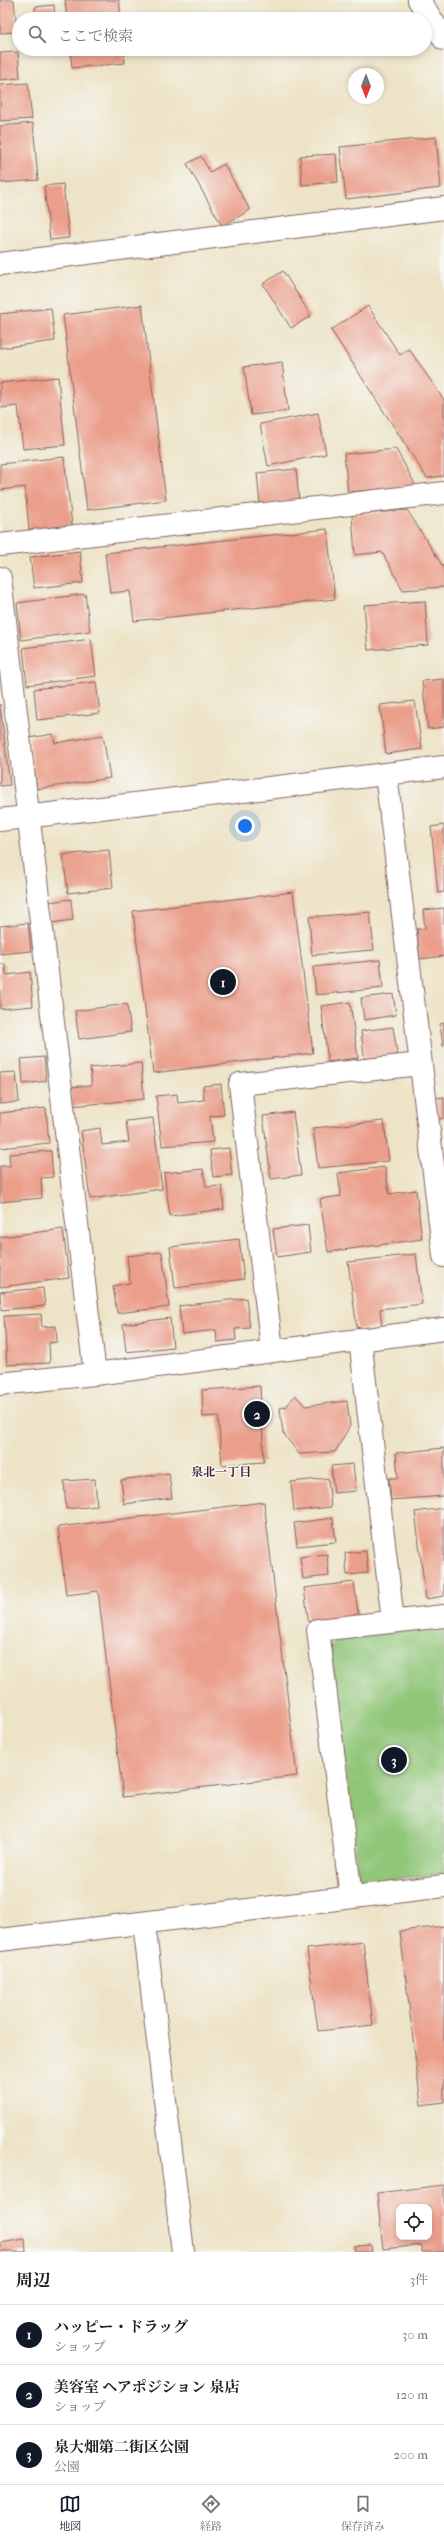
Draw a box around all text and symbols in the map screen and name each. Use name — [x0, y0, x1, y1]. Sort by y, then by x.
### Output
search box — [12, 12, 432, 56]
icon: search — [26, 23, 48, 45]
text: ここで検索 — [58, 27, 133, 45]
north arrow — [348, 68, 384, 104]
your location — [235, 816, 255, 836]
pin: 1 — [210, 967, 236, 997]
pin: 2 — [244, 1399, 270, 1429]
district label: 泉北一丁目 — [191, 1465, 251, 1479]
pin: 3 — [381, 1745, 407, 1775]
map controls — [396, 2204, 432, 2240]
button: locate — [396, 2204, 432, 2240]
text: 周辺 — [16, 2270, 50, 2290]
text: 3件 — [410, 2272, 428, 2287]
text: ハッピー・ドラッグ — [54, 2318, 188, 2336]
text: 1 — [27, 2327, 31, 2342]
text: 30 m — [402, 2327, 428, 2342]
text: ショップ — [54, 2339, 106, 2354]
text: 美容室 ヘアポジション 泉店 — [54, 2378, 239, 2396]
text: 2 — [26, 2387, 32, 2402]
text: 120 m — [396, 2387, 428, 2402]
text: ショップ — [54, 2399, 106, 2414]
text: 泉大畑第二街区公園 — [54, 2438, 189, 2456]
text: 3 — [26, 2447, 32, 2462]
text: 200 m — [393, 2447, 428, 2462]
text: 公園 — [54, 2459, 80, 2474]
tab: 地図 — [59, 2493, 81, 2533]
tab: 経路 — [200, 2493, 222, 2533]
tab: 保存済み — [341, 2493, 385, 2533]

